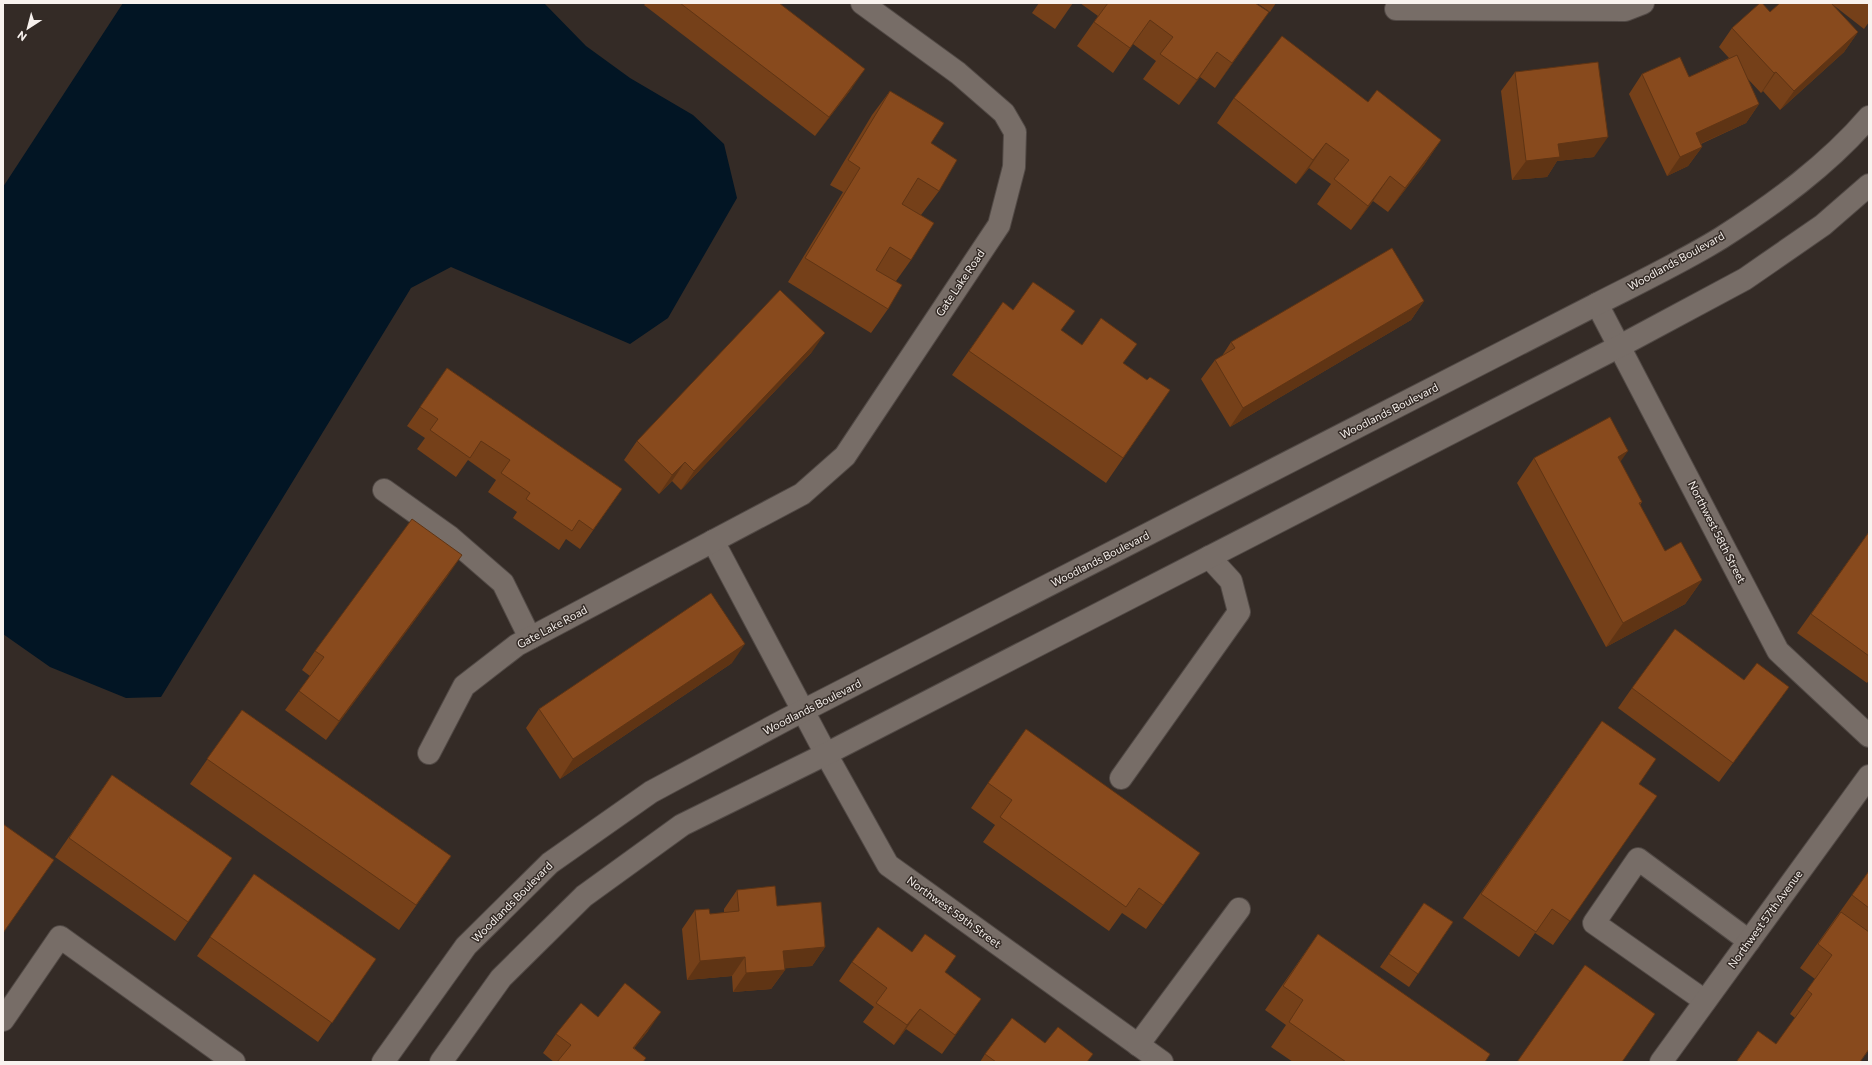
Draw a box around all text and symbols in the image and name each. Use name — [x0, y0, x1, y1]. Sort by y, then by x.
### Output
north arrow — [8, 8, 48, 48]
text: N — [15, 29, 29, 44]
street label: Woodlands Boulevard — [1625, 229, 1726, 293]
street label: Gate Lake Road — [933, 247, 987, 318]
street label: Woodlands Boulevard — [1338, 380, 1440, 441]
street label: Northwest 58th Street — [1686, 478, 1749, 585]
street label: Woodlands Boulevard — [1049, 528, 1151, 589]
street label: Gate Lake Road — [514, 603, 589, 650]
street label: Woodlands Boulevard — [761, 676, 863, 737]
street label: Woodlands Boulevard — [469, 859, 555, 945]
street label: Northwest 57th Avenue — [1725, 867, 1805, 970]
street label: Northwest 59th Street — [905, 873, 1004, 950]

